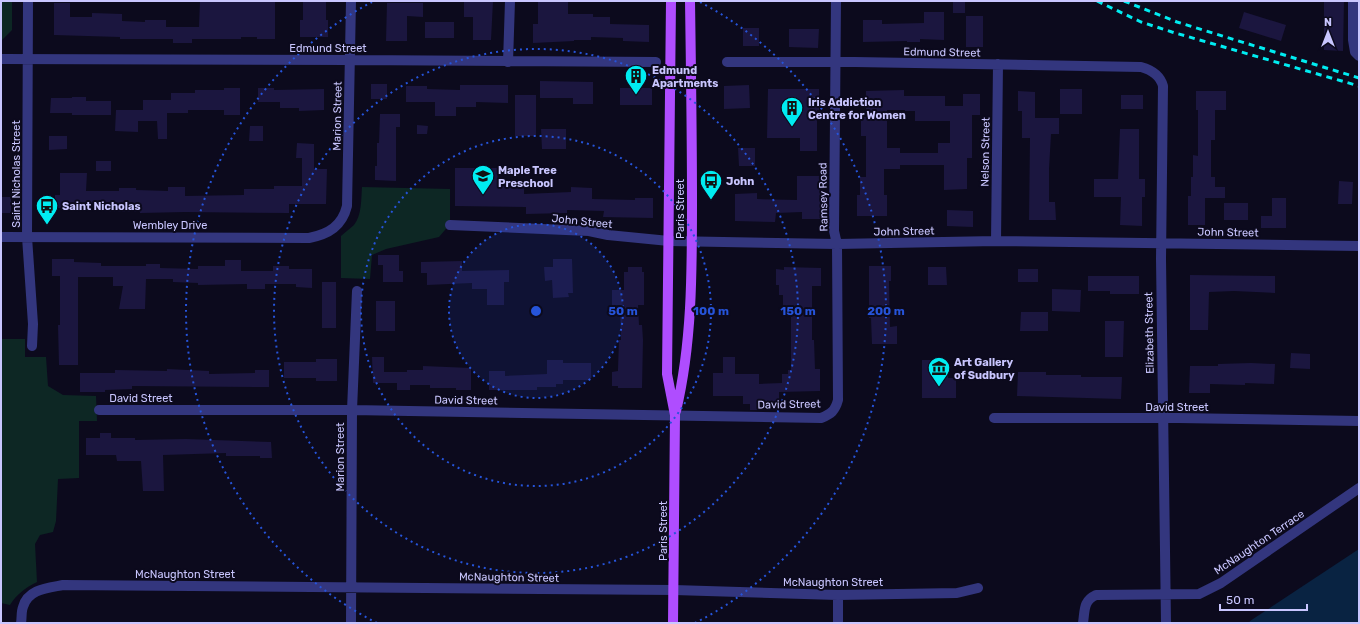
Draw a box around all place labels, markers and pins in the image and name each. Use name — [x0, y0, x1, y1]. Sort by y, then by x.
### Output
building icon: Edmund Apartments — [623, 63, 649, 96]
place label: Edmund Apartments — [652, 64, 718, 90]
building icon: Iris Addiction Centre for Women — [779, 95, 805, 128]
place label: Iris Addiction Centre for Women — [808, 96, 906, 122]
school or university icon: Maple Tree Preschool — [470, 163, 496, 196]
place label: Maple Tree Preschool — [498, 164, 557, 190]
bus stop icon: John — [698, 168, 724, 201]
place label: John — [726, 175, 754, 188]
bus stop icon: Saint Nicholas — [34, 193, 60, 226]
place label: Saint Nicholas — [62, 200, 141, 213]
centre of rings — [529, 304, 543, 318]
museum icon: Art Gallery of Sudbury — [926, 355, 952, 388]
place label: Art Gallery of Sudbury — [954, 356, 1015, 382]

